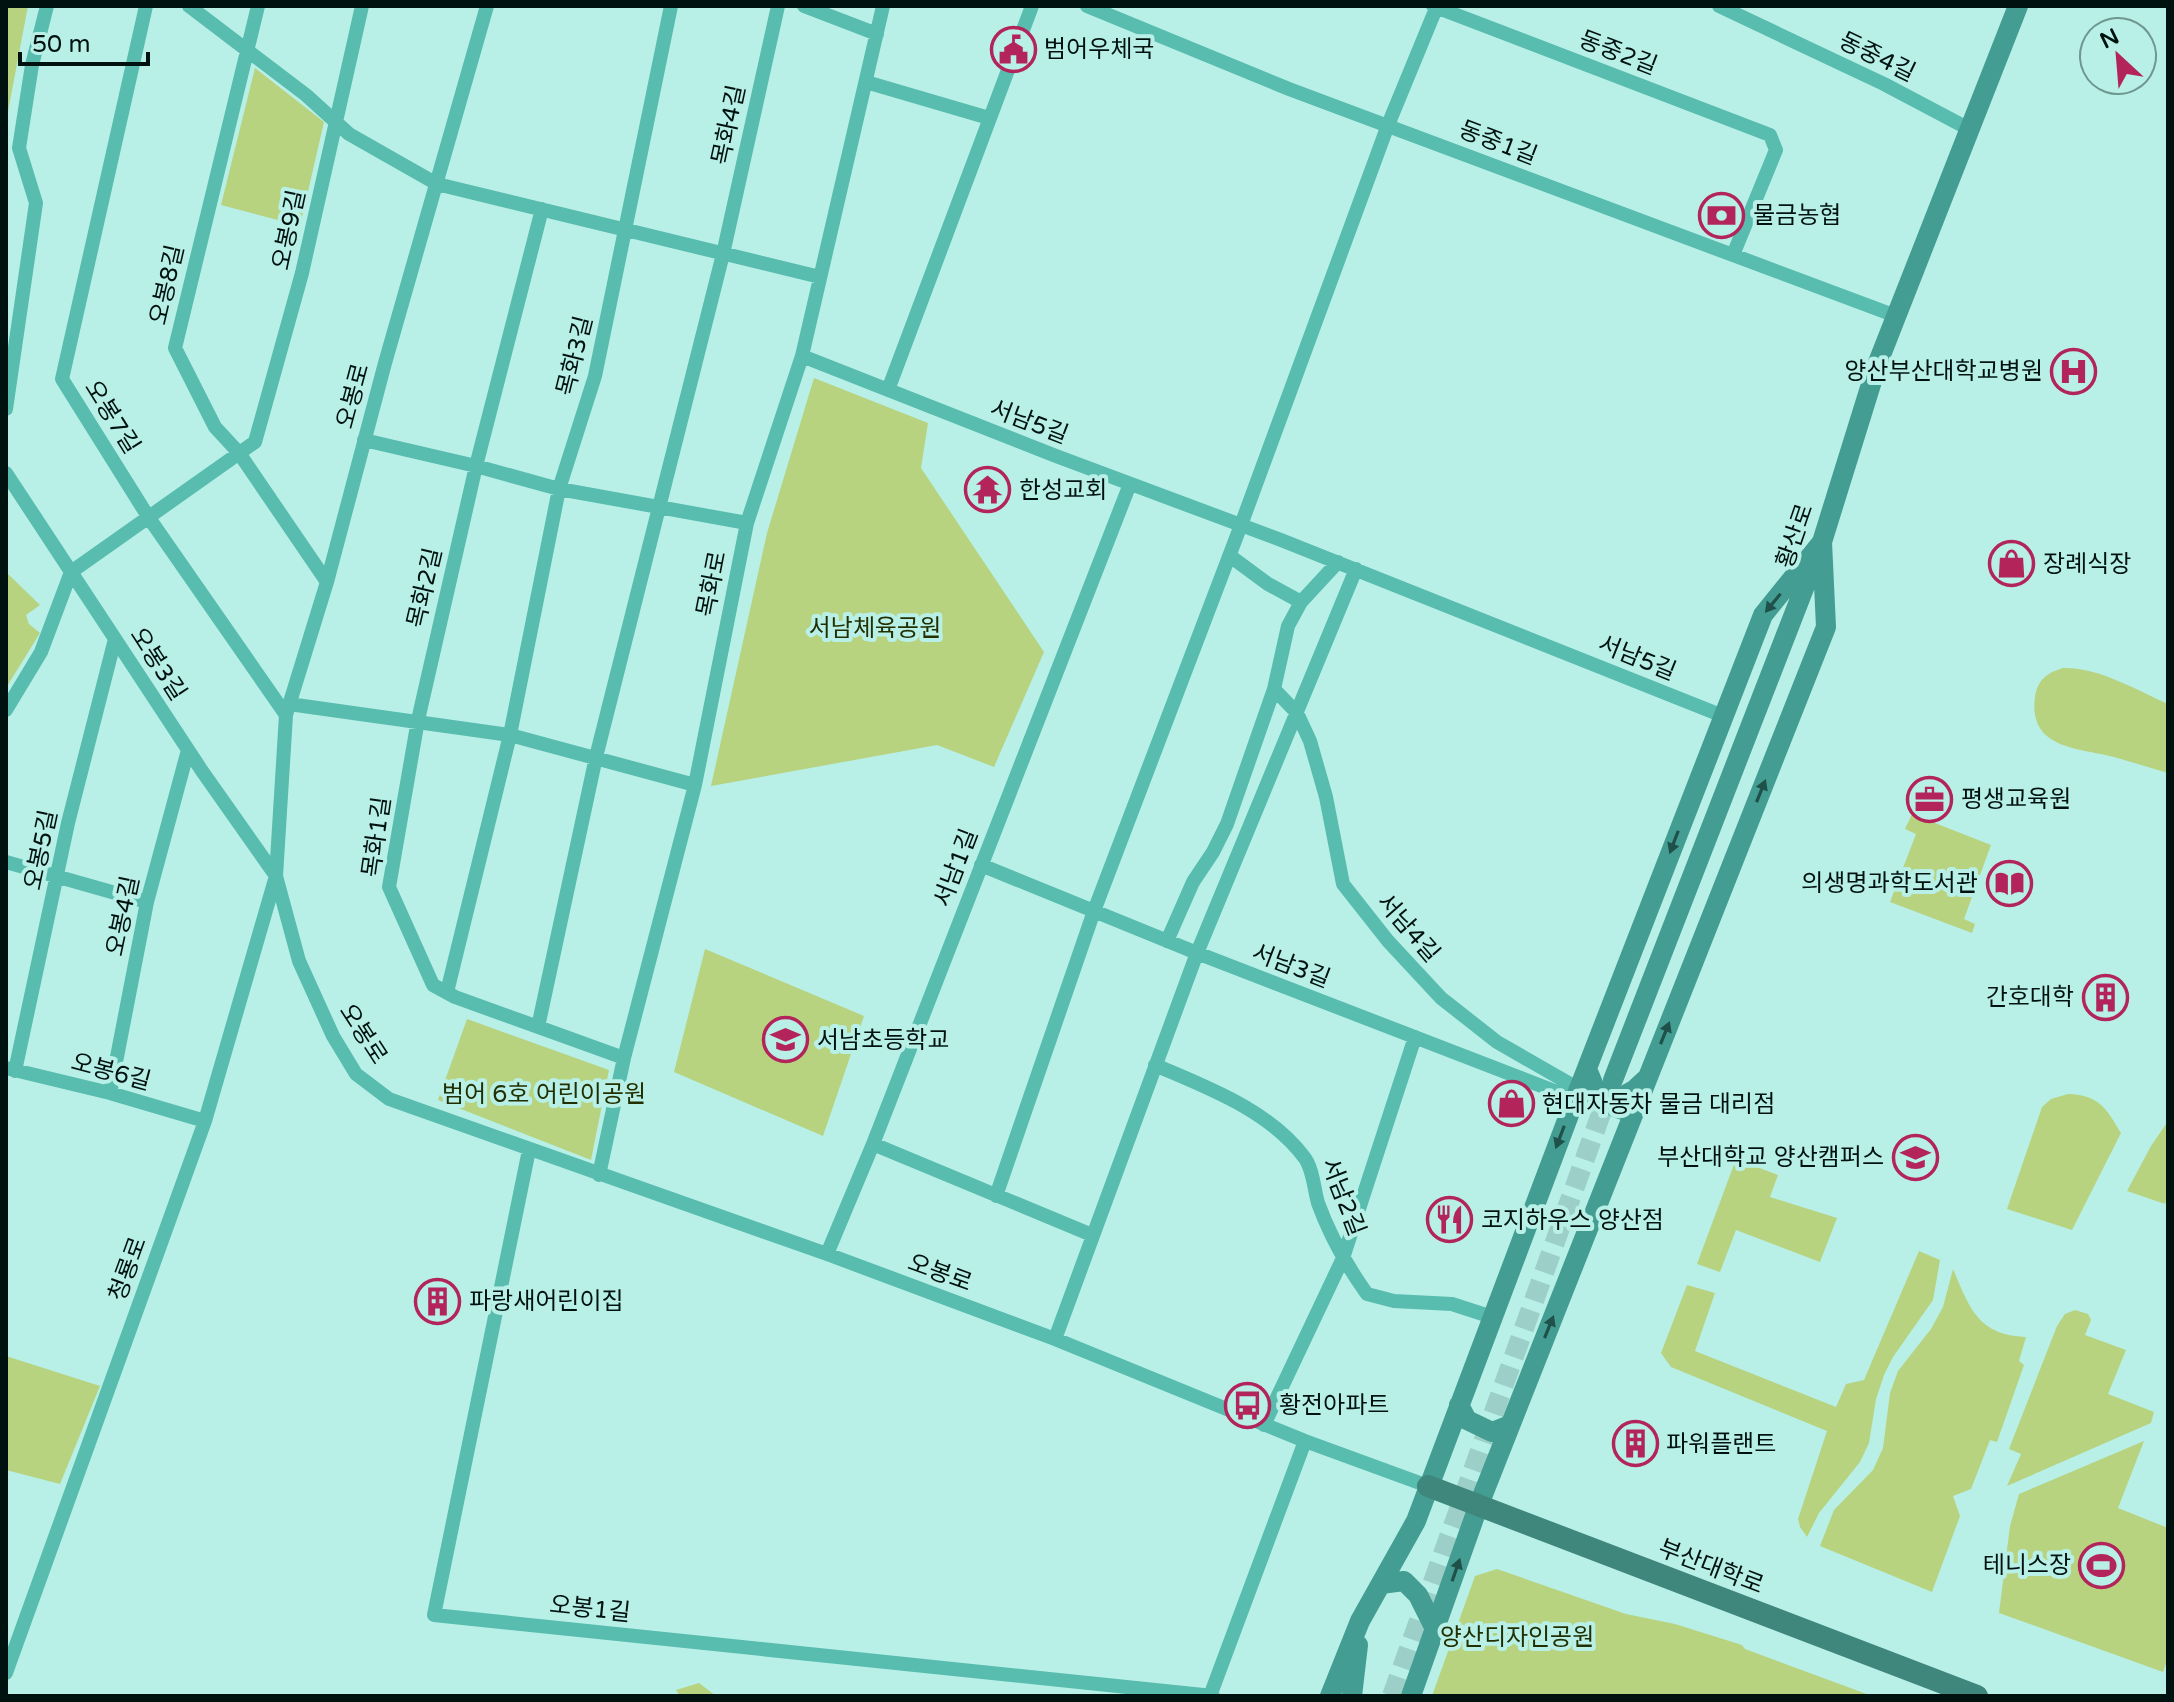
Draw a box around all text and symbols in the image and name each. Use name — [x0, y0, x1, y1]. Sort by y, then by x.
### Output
scale bar — [20, 16, 148, 66]
north arrow — [2078, 16, 2158, 96]
text: N — [2096, 23, 2123, 54]
public building icon: 범어우체국 — [989, 25, 1037, 73]
street label: 동중2길 — [1575, 25, 1661, 81]
street label: 동중4길 — [1834, 26, 1920, 88]
text: 50 m — [32, 30, 90, 59]
place label: 범어우체국 — [1044, 35, 1154, 64]
street label: 목화4길 — [706, 82, 752, 168]
street label: 동중1길 — [1455, 115, 1541, 171]
street label: 오봉9길 — [266, 187, 312, 273]
bank icon: 물금농협 — [1698, 191, 1746, 239]
place label: 물금농협 — [1753, 201, 1841, 230]
street label: 오봉8길 — [144, 242, 190, 328]
street label: 목화3길 — [551, 313, 599, 399]
hospital icon: 양산부산대학교병원 — [2050, 347, 2098, 395]
place label: 양산부산대학교병원 — [1844, 357, 2043, 386]
street label: 오봉로 — [330, 360, 376, 432]
street label: 오봉7길 — [78, 375, 146, 459]
street label: 서남5길 — [986, 394, 1072, 450]
temple icon: 한성교회 — [964, 466, 1012, 514]
place label: 한성교회 — [1019, 476, 1107, 505]
street label: 황산로 — [1771, 500, 1819, 572]
shop icon: 장례식장 — [1988, 540, 2036, 588]
street label: 목화2길 — [402, 545, 448, 631]
street label: 목화로 — [691, 549, 733, 619]
place label: 장례식장 — [2043, 550, 2131, 579]
one-way arrow — [1764, 592, 1781, 613]
park label: 서남체육공원 — [809, 614, 941, 643]
street label: 오봉3길 — [124, 622, 192, 706]
street label: 서남5길 — [1594, 629, 1680, 687]
office icon: 평생교육원 — [1906, 775, 1954, 823]
one-way arrow — [1754, 779, 1767, 803]
place label: 평생교육원 — [1961, 785, 2071, 814]
street label: 목화1길 — [357, 795, 397, 879]
street label: 오봉5길 — [18, 807, 64, 893]
street label: 서남1길 — [928, 825, 984, 911]
one-way arrow — [1668, 831, 1681, 855]
library icon: 의생명과학도서관 — [1985, 859, 2033, 907]
place label: 의생명과학도서관 — [1801, 869, 1978, 898]
street label: 오봉4길 — [100, 873, 146, 959]
street label: 서남4길 — [1370, 888, 1446, 968]
street label: 서남3길 — [1248, 938, 1334, 994]
building icon: 간호대학 — [2081, 973, 2129, 1021]
place label: 간호대학 — [1986, 983, 2074, 1012]
street label: 오봉로 — [333, 998, 393, 1070]
school or university icon: 서남초등학교 — [762, 1016, 810, 1064]
one-way arrow — [1659, 1021, 1672, 1045]
place label: 서남초등학교 — [817, 1026, 949, 1055]
street label: 오봉6길 — [68, 1047, 154, 1097]
park label: 범어 6호 어린이공원 — [442, 1080, 646, 1109]
shop icon: 현대자동차 물금 대리점 — [1487, 1080, 1535, 1128]
place label: 현대자동차 물금 대리점 — [1542, 1090, 1775, 1119]
one-way arrow — [1553, 1125, 1566, 1149]
school or university icon: 부산대학교 양산캠퍼스 — [1891, 1133, 1939, 1181]
place label: 부산대학교 양산캠퍼스 — [1657, 1143, 1884, 1172]
street label: 서남2길 — [1315, 1154, 1371, 1240]
restaurant icon: 코지하우스 양산점 — [1426, 1196, 1474, 1244]
place label: 코지하우스 양산점 — [1481, 1206, 1664, 1235]
street label: 청룡로 — [103, 1233, 153, 1305]
street label: 오봉로 — [904, 1248, 976, 1298]
building icon: 파랑새어린이집 — [414, 1277, 462, 1325]
place label: 파랑새어린이집 — [469, 1287, 624, 1316]
one-way arrow — [1543, 1315, 1556, 1339]
bus stop icon: 황전아파트 — [1224, 1381, 1272, 1429]
place label: 황전아파트 — [1279, 1391, 1389, 1420]
building icon: 파워플랜트 — [1611, 1420, 1659, 1468]
place label: 파워플랜트 — [1666, 1430, 1776, 1459]
street label: 부산대학로 — [1654, 1534, 1768, 1600]
sports icon: 테니스장 — [2078, 1541, 2126, 1589]
place label: 테니스장 — [1983, 1551, 2071, 1580]
one-way arrow — [1450, 1557, 1462, 1581]
street label: 오봉1길 — [548, 1590, 632, 1628]
park label: 양산디자인공원 — [1440, 1623, 1594, 1652]

